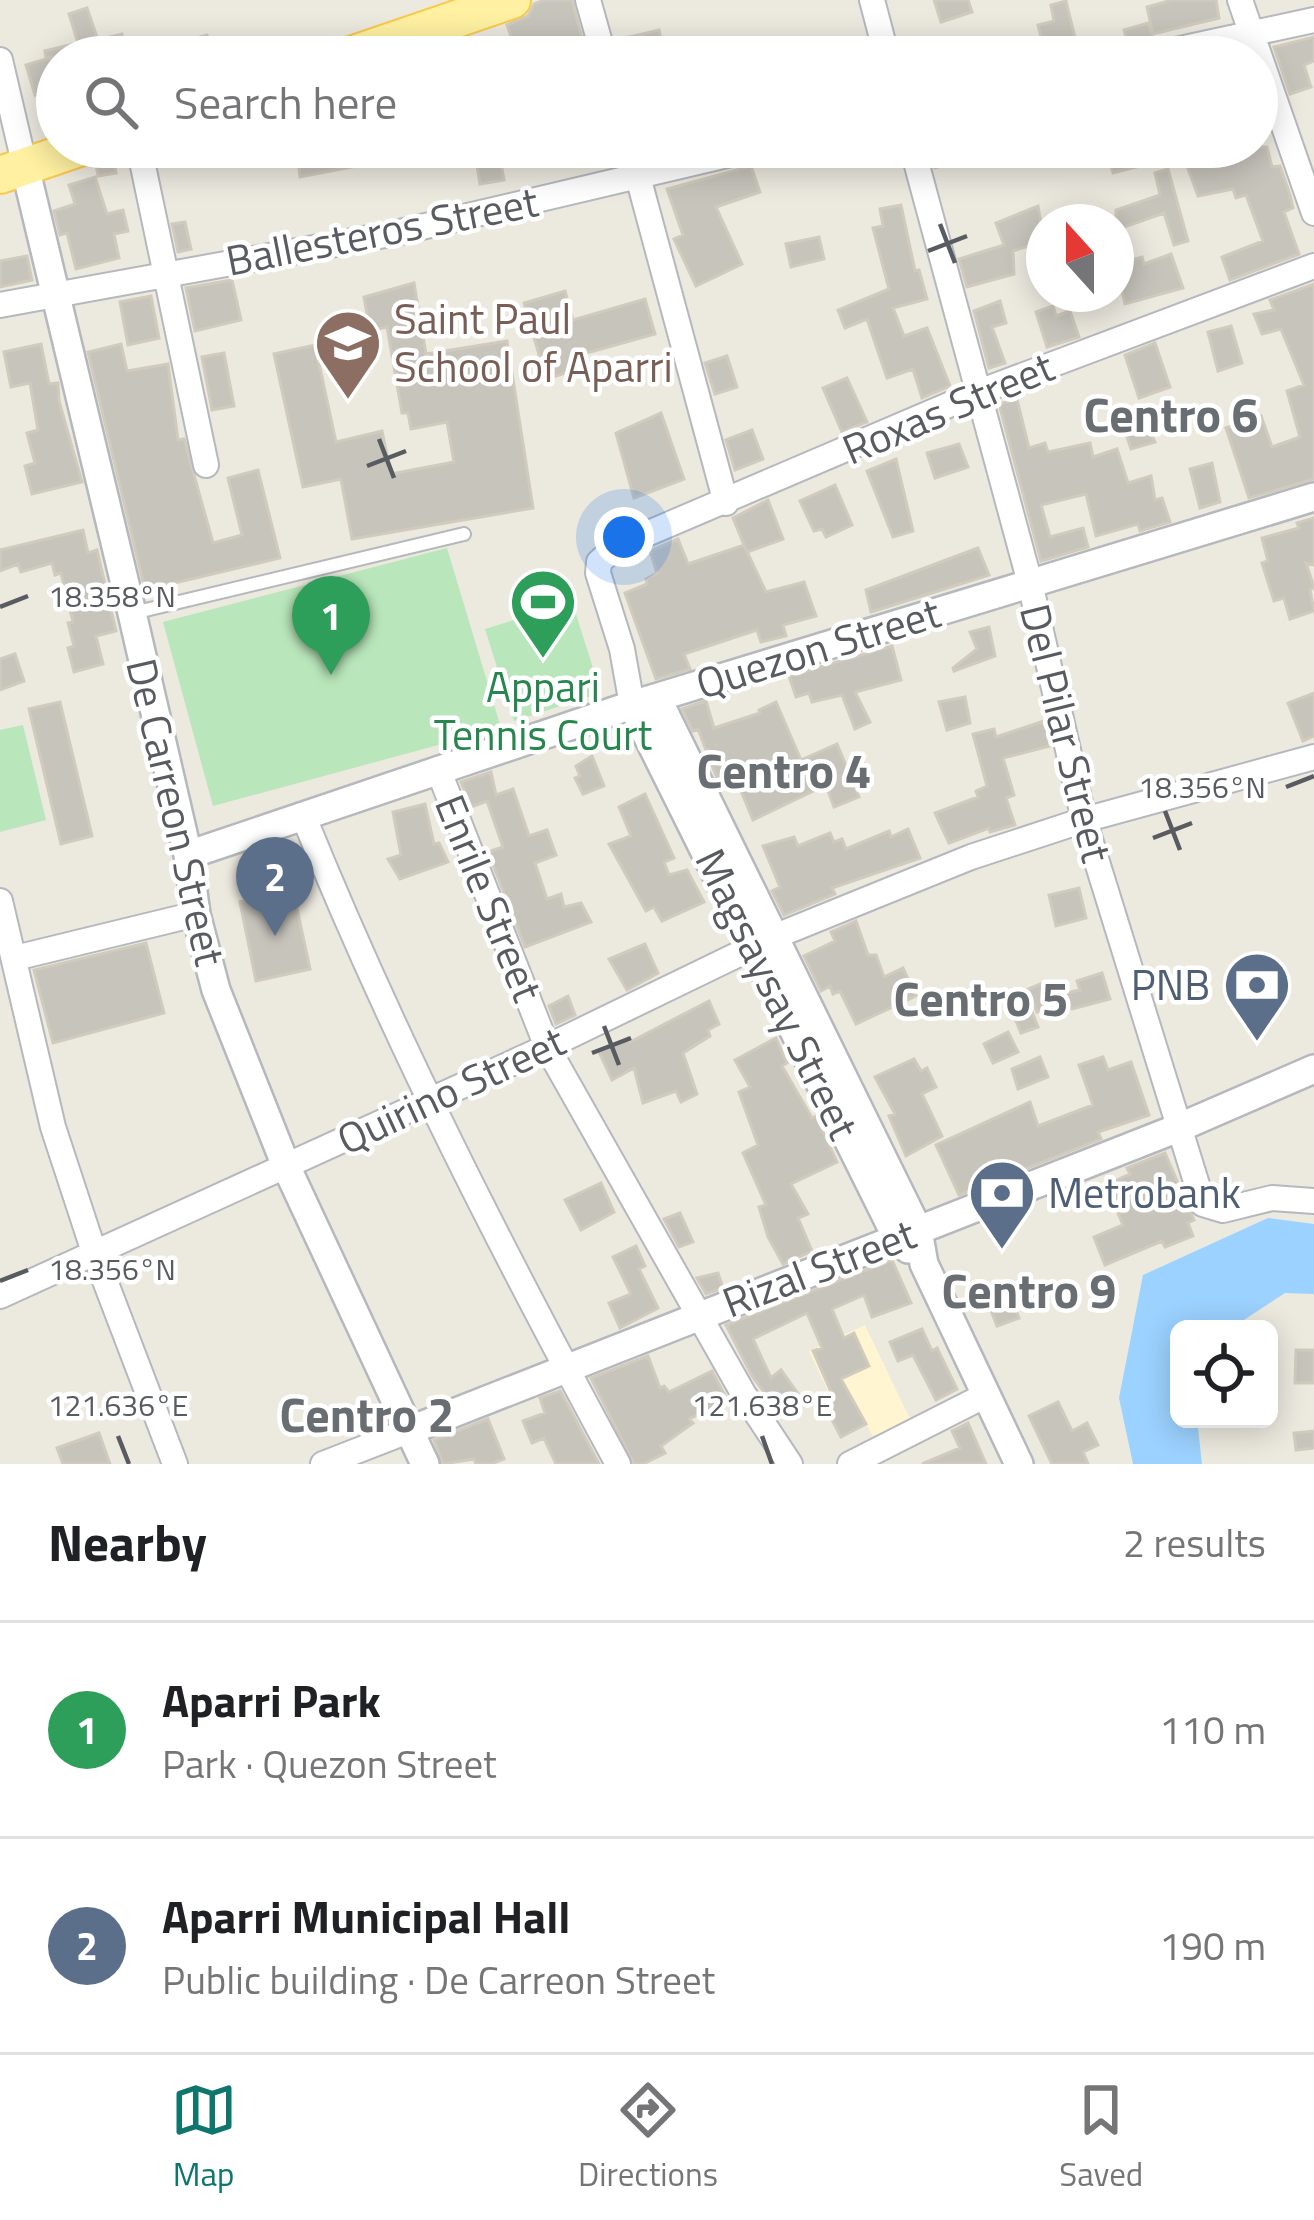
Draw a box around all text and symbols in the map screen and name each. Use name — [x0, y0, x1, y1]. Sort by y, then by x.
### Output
search box — [36, 36, 1278, 168]
text: Search here — [174, 68, 397, 136]
icon: search — [78, 69, 144, 135]
street label: Ballesteros Street — [220, 168, 543, 292]
north arrow — [1026, 204, 1134, 312]
place label: Saint Paul School of Aparri — [394, 286, 673, 398]
school or university icon: Saint Paul School of Aparri — [313, 308, 383, 402]
street label: Roxas Street — [832, 334, 1063, 480]
district label: Centro 6 — [1083, 378, 1259, 451]
your location — [594, 507, 654, 567]
sports icon: Appari Tennis Court — [508, 567, 578, 661]
text: 18.358°N — [48, 573, 176, 619]
pin: 1 — [292, 576, 370, 675]
street label: Quezon Street — [688, 579, 948, 715]
street label: Del Pilar Street — [1004, 597, 1130, 869]
street label: De Carreon Street — [111, 652, 243, 972]
place label: Appari Tennis Court — [434, 654, 653, 766]
district label: Centro 4 — [696, 734, 872, 807]
text: 18.356°N — [1138, 764, 1266, 810]
street label: Enrile Street — [419, 785, 561, 1011]
pin: 2 — [236, 837, 314, 936]
street label: Magsaysay Street — [680, 837, 876, 1150]
bank icon: PNB — [1222, 950, 1292, 1044]
place label: PNB — [1131, 952, 1210, 1016]
district label: Centro 5 — [893, 962, 1069, 1035]
street label: Quirino Street — [326, 1008, 575, 1170]
bank icon: Metrobank — [967, 1158, 1037, 1252]
place label: Metrobank — [1048, 1160, 1241, 1224]
street label: Rizal Street — [713, 1201, 925, 1333]
text: 18.356°N — [48, 1246, 176, 1292]
district label: Centro 9 — [941, 1254, 1117, 1327]
map controls — [1170, 1320, 1278, 1428]
button: locate — [1170, 1320, 1278, 1428]
district label: Centro 2 — [279, 1378, 455, 1451]
text: 121.636°E — [48, 1382, 188, 1428]
text: 121.638°E — [692, 1382, 832, 1428]
text: Nearby — [48, 1503, 207, 1581]
text: 2 results — [1123, 1513, 1266, 1572]
text: Aparri Park — [162, 1666, 381, 1734]
text: 1 — [76, 1700, 98, 1759]
text: 110 m — [1159, 1700, 1266, 1759]
text: Park · Quezon Street — [162, 1734, 497, 1793]
text: Aparri Municipal Hall — [162, 1882, 571, 1950]
text: 2 — [76, 1916, 98, 1975]
text: 190 m — [1159, 1916, 1266, 1975]
text: Public building · De Carreon Street — [162, 1950, 715, 2009]
tab: Map — [171, 2077, 237, 2199]
tab: Directions — [578, 2077, 718, 2199]
tab: Saved — [1059, 2077, 1143, 2199]

